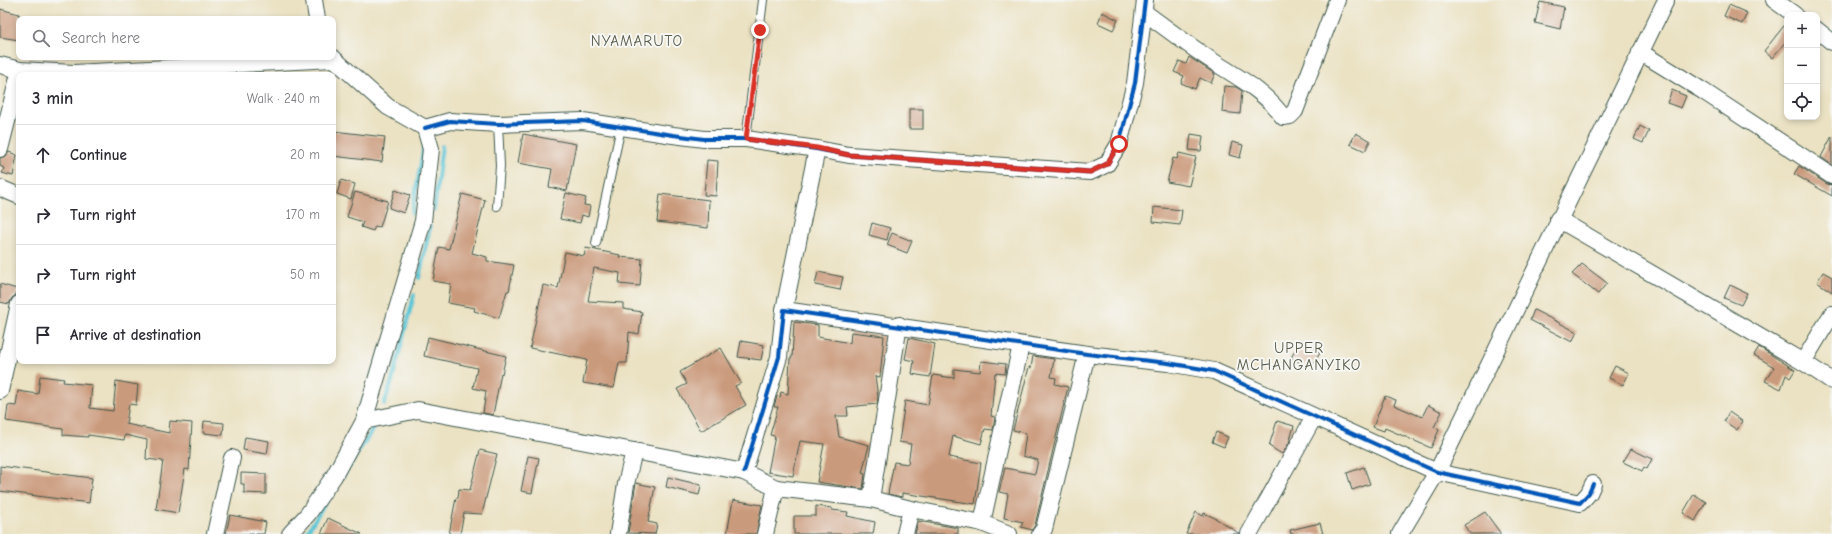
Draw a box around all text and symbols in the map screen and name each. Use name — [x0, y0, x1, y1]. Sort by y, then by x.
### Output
map controls — [1784, 12, 1820, 120]
button: + — [1784, 12, 1820, 48]
search box — [16, 16, 336, 60]
route end — [751, 21, 769, 39]
icon: search — [30, 27, 52, 49]
text: Search here — [62, 29, 140, 47]
district label: NYAMARUTO — [591, 32, 683, 50]
button: − — [1784, 48, 1820, 84]
button: locate — [1784, 84, 1820, 120]
text: 3 min — [32, 89, 73, 108]
text: Walk · 240 m — [247, 91, 320, 106]
route start — [1110, 135, 1128, 153]
icon: ahead — [32, 144, 54, 166]
text: Continue — [70, 146, 127, 164]
text: 20 m — [290, 147, 320, 162]
icon: right — [32, 204, 54, 226]
text: Turn right — [70, 206, 136, 224]
text: 170 m — [286, 207, 320, 222]
icon: right — [32, 264, 54, 286]
text: Turn right — [70, 266, 136, 284]
text: 50 m — [290, 267, 320, 282]
icon: arrive — [32, 324, 54, 346]
text: Arrive at destination — [70, 326, 201, 344]
district label: UPPER MCHANGANYIKO — [1237, 339, 1361, 374]

